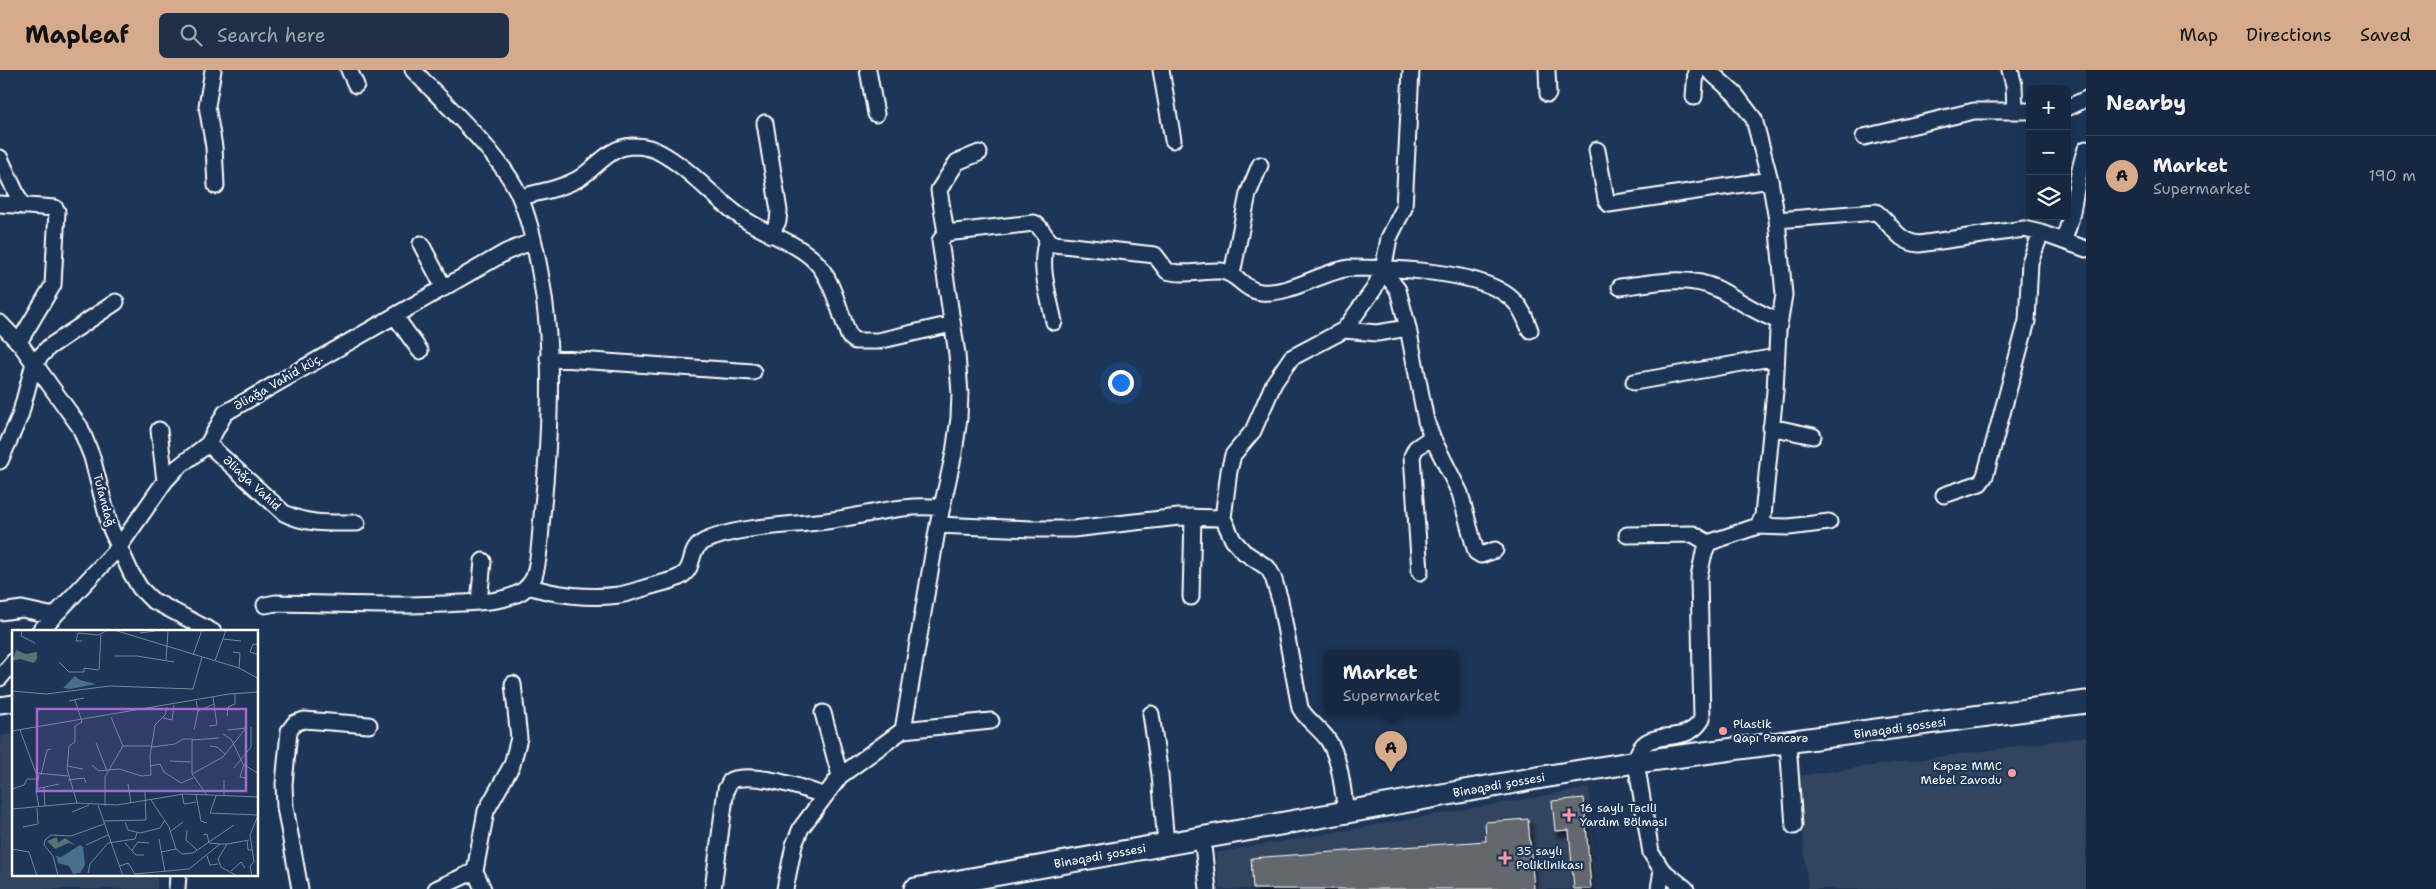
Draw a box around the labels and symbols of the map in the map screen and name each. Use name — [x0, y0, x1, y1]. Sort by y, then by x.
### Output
street label: Əliağa Vahid küç. — [231, 350, 325, 414]
your location — [1108, 370, 1134, 396]
street label: Əliağa Vahid — [219, 452, 285, 514]
street label: Tufandağ — [89, 472, 119, 528]
inset map — [12, 630, 259, 876]
street label: Binəqədi şossesi — [1853, 714, 1947, 742]
place label: Plastik Qapı Pəncərə — [1733, 716, 1809, 746]
marker: Plastik Qapı Pəncərə — [1717, 725, 1729, 737]
pin: A — [1375, 731, 1407, 772]
place label: Kəpəz MMC Mebel Zavodu — [1920, 758, 2002, 788]
marker: Kəpəz MMC Mebel Zavodu — [2006, 767, 2018, 779]
street label: Binəqədi şossesi — [1452, 769, 1546, 801]
place label: 16 saylı Təcili Yardım Bölməsi — [1580, 800, 1667, 830]
marker: 16 saylı Təcili Yardım Bölməsi — [1562, 808, 1576, 822]
street label: Binəqədi şossesi — [1053, 840, 1147, 872]
place label: 35 saylı Poliklinikası — [1516, 843, 1584, 873]
marker: 35 saylı Poliklinikası — [1498, 851, 1512, 865]

